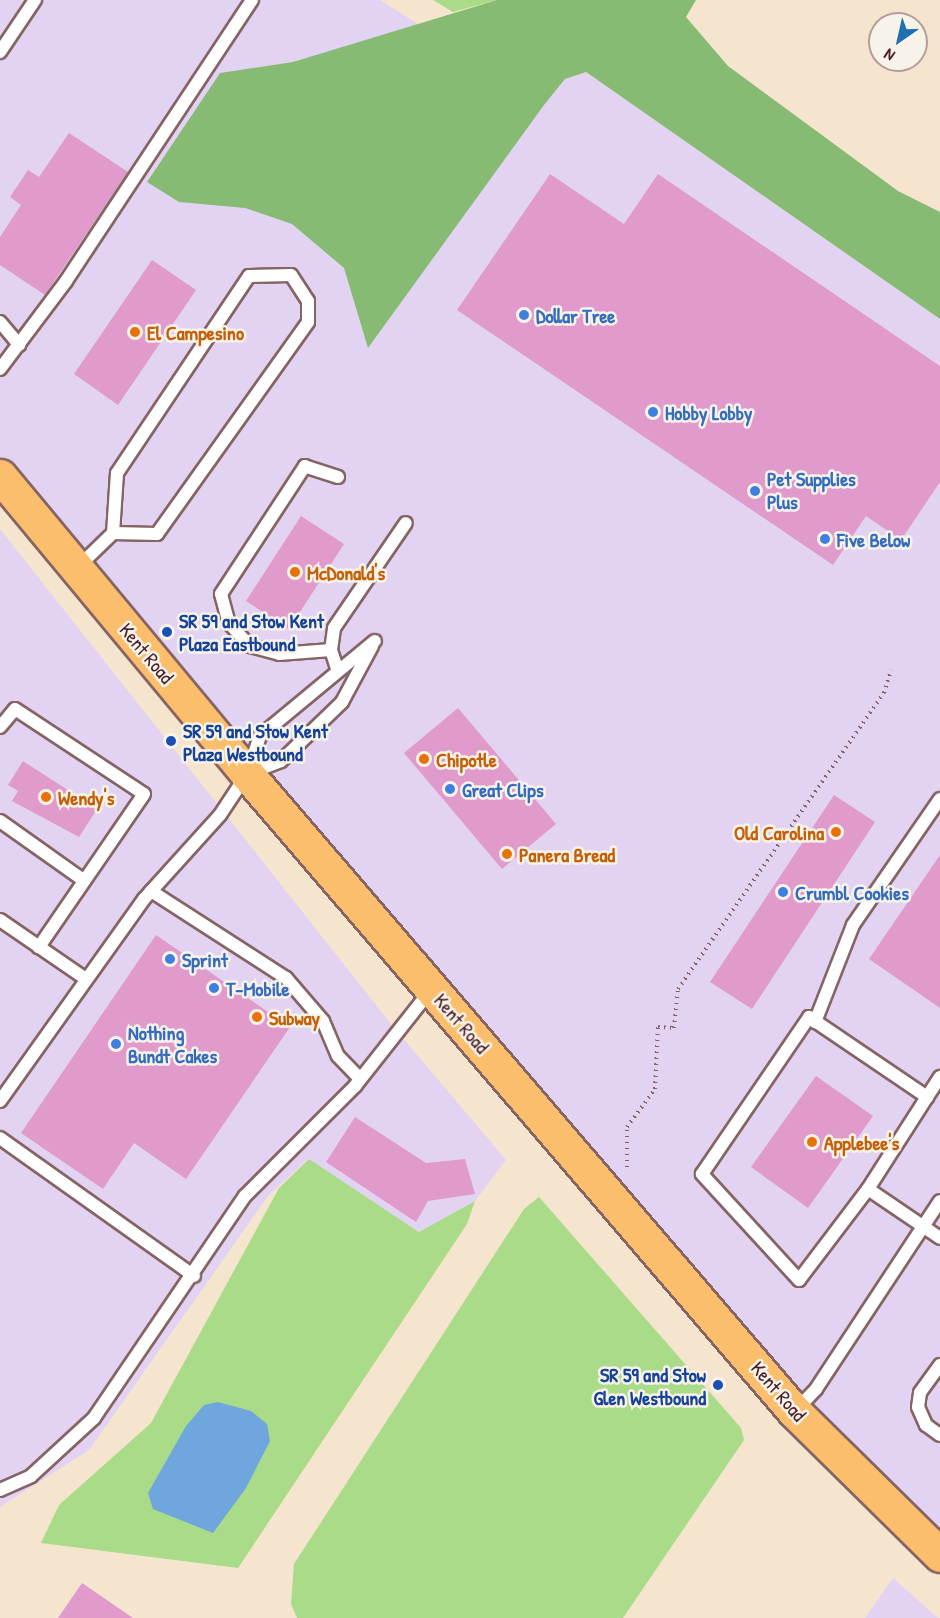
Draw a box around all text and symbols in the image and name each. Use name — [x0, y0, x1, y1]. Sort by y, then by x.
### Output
north arrow — [868, 12, 928, 72]
text: N — [879, 44, 899, 67]
place label: Dollar Tree — [536, 303, 615, 327]
marker: Dollar Tree — [517, 308, 531, 322]
place label: El Campesino — [147, 320, 244, 344]
marker: El Campesino — [128, 325, 142, 339]
place label: Hobby Lobby — [665, 400, 752, 424]
marker: Hobby Lobby — [646, 405, 660, 419]
place label: Pet Supplies Plus — [767, 467, 856, 514]
marker: Pet Supplies Plus — [748, 484, 762, 498]
place label: Five Below — [837, 527, 910, 551]
marker: Five Below — [818, 532, 832, 546]
place label: McDonald's — [307, 560, 385, 584]
marker: McDonald's — [288, 565, 302, 579]
place label: SR 59 and Stow Kent Plaza Eastbound — [179, 608, 324, 655]
street label: Kent Road — [115, 618, 179, 688]
marker: SR 59 and Stow Kent Plaza Eastbound — [160, 625, 174, 639]
place label: SR 59 and Stow Kent Plaza Westbound — [183, 718, 328, 765]
marker: SR 59 and Stow Kent Plaza Westbound — [164, 734, 178, 748]
place label: Chipotle — [436, 747, 497, 771]
marker: Chipotle — [417, 752, 431, 766]
place label: Great Clips — [462, 777, 544, 801]
marker: Great Clips — [443, 782, 457, 796]
place label: Wendy's — [58, 785, 115, 809]
marker: Wendy's — [39, 790, 53, 804]
place label: Old Carolina — [734, 820, 824, 844]
marker: Old Carolina — [829, 825, 843, 839]
place label: Panera Bread — [519, 842, 615, 866]
marker: Panera Bread — [500, 847, 514, 861]
place label: Crumbl Cookies — [795, 880, 909, 904]
marker: Crumbl Cookies — [776, 885, 790, 899]
place label: Sprint — [182, 947, 228, 971]
marker: Sprint — [163, 952, 177, 966]
place label: T-Mobile — [226, 976, 289, 1000]
marker: T-Mobile — [207, 981, 221, 995]
street label: Kent Road — [429, 988, 495, 1058]
place label: Subway — [269, 1005, 320, 1029]
marker: Subway — [250, 1010, 264, 1024]
place label: Nothing Bundt Cakes — [128, 1020, 217, 1067]
marker: Nothing Bundt Cakes — [109, 1037, 123, 1051]
place label: Applebee's — [824, 1130, 899, 1154]
marker: Applebee's — [805, 1135, 819, 1149]
street label: Kent Road — [746, 1356, 812, 1426]
place label: SR 59 and Stow Glen Westbound — [593, 1362, 706, 1409]
marker: SR 59 and Stow Glen Westbound — [711, 1378, 725, 1392]

